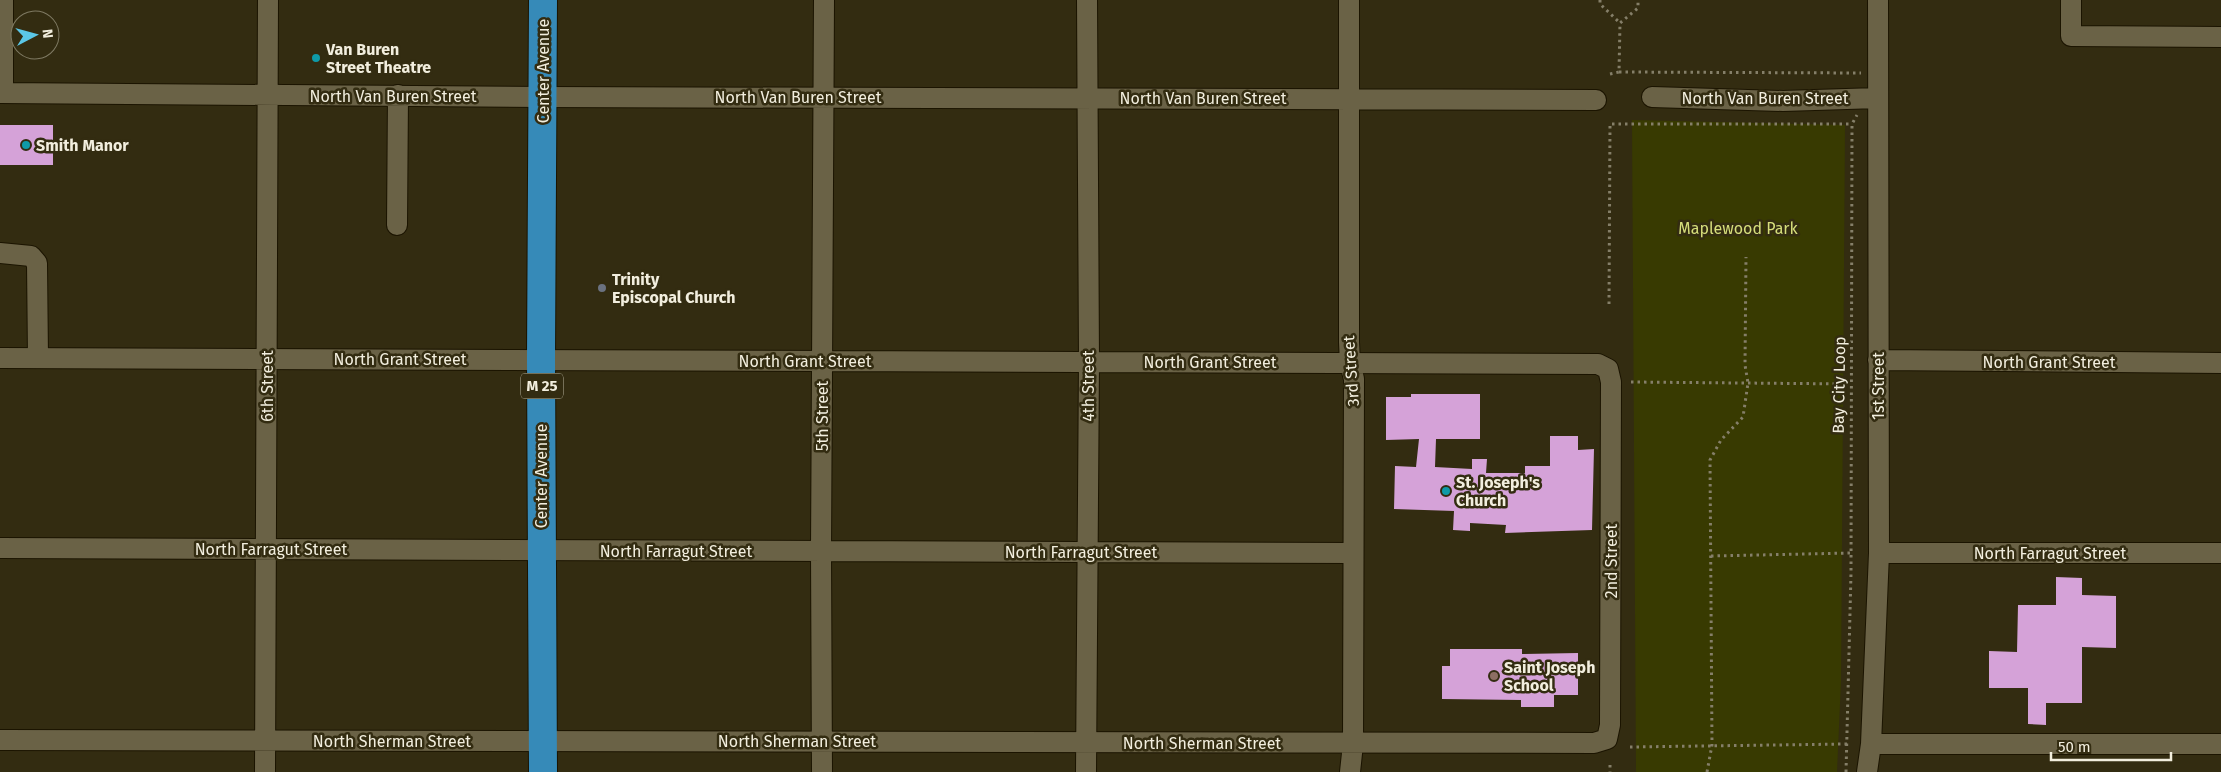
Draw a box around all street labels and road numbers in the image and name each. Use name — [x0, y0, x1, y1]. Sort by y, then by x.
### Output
street label: Center Avenue — [534, 19, 553, 123]
street label: North Van Buren Street — [310, 87, 477, 106]
street label: North Van Buren Street — [715, 88, 882, 107]
street label: North Van Buren Street — [1120, 89, 1287, 108]
street label: North Van Buren Street — [1682, 89, 1849, 108]
street label: 3rd Street — [1339, 335, 1363, 407]
street label: Bay City Loop — [1829, 336, 1849, 434]
street label: 6th Street — [258, 350, 277, 422]
street label: North Grant Street — [333, 350, 467, 369]
street label: 4th Street — [1079, 350, 1098, 422]
street label: North Grant Street — [738, 352, 872, 371]
street label: 1st Street — [1869, 352, 1888, 420]
street label: North Grant Street — [1143, 353, 1277, 372]
street label: North Grant Street — [1982, 353, 2116, 372]
road number: M 25 — [521, 374, 563, 398]
street label: 5th Street — [813, 380, 832, 451]
street label: Center Avenue — [532, 424, 551, 528]
street label: 2nd Street — [1602, 524, 1621, 598]
street label: North Farragut Street — [195, 540, 348, 559]
street label: North Farragut Street — [600, 542, 753, 561]
street label: North Farragut Street — [1005, 543, 1158, 562]
street label: North Farragut Street — [1974, 544, 2127, 563]
street label: North Sherman Street — [313, 732, 471, 751]
street label: North Sherman Street — [718, 732, 876, 751]
street label: North Sherman Street — [1123, 734, 1281, 753]

